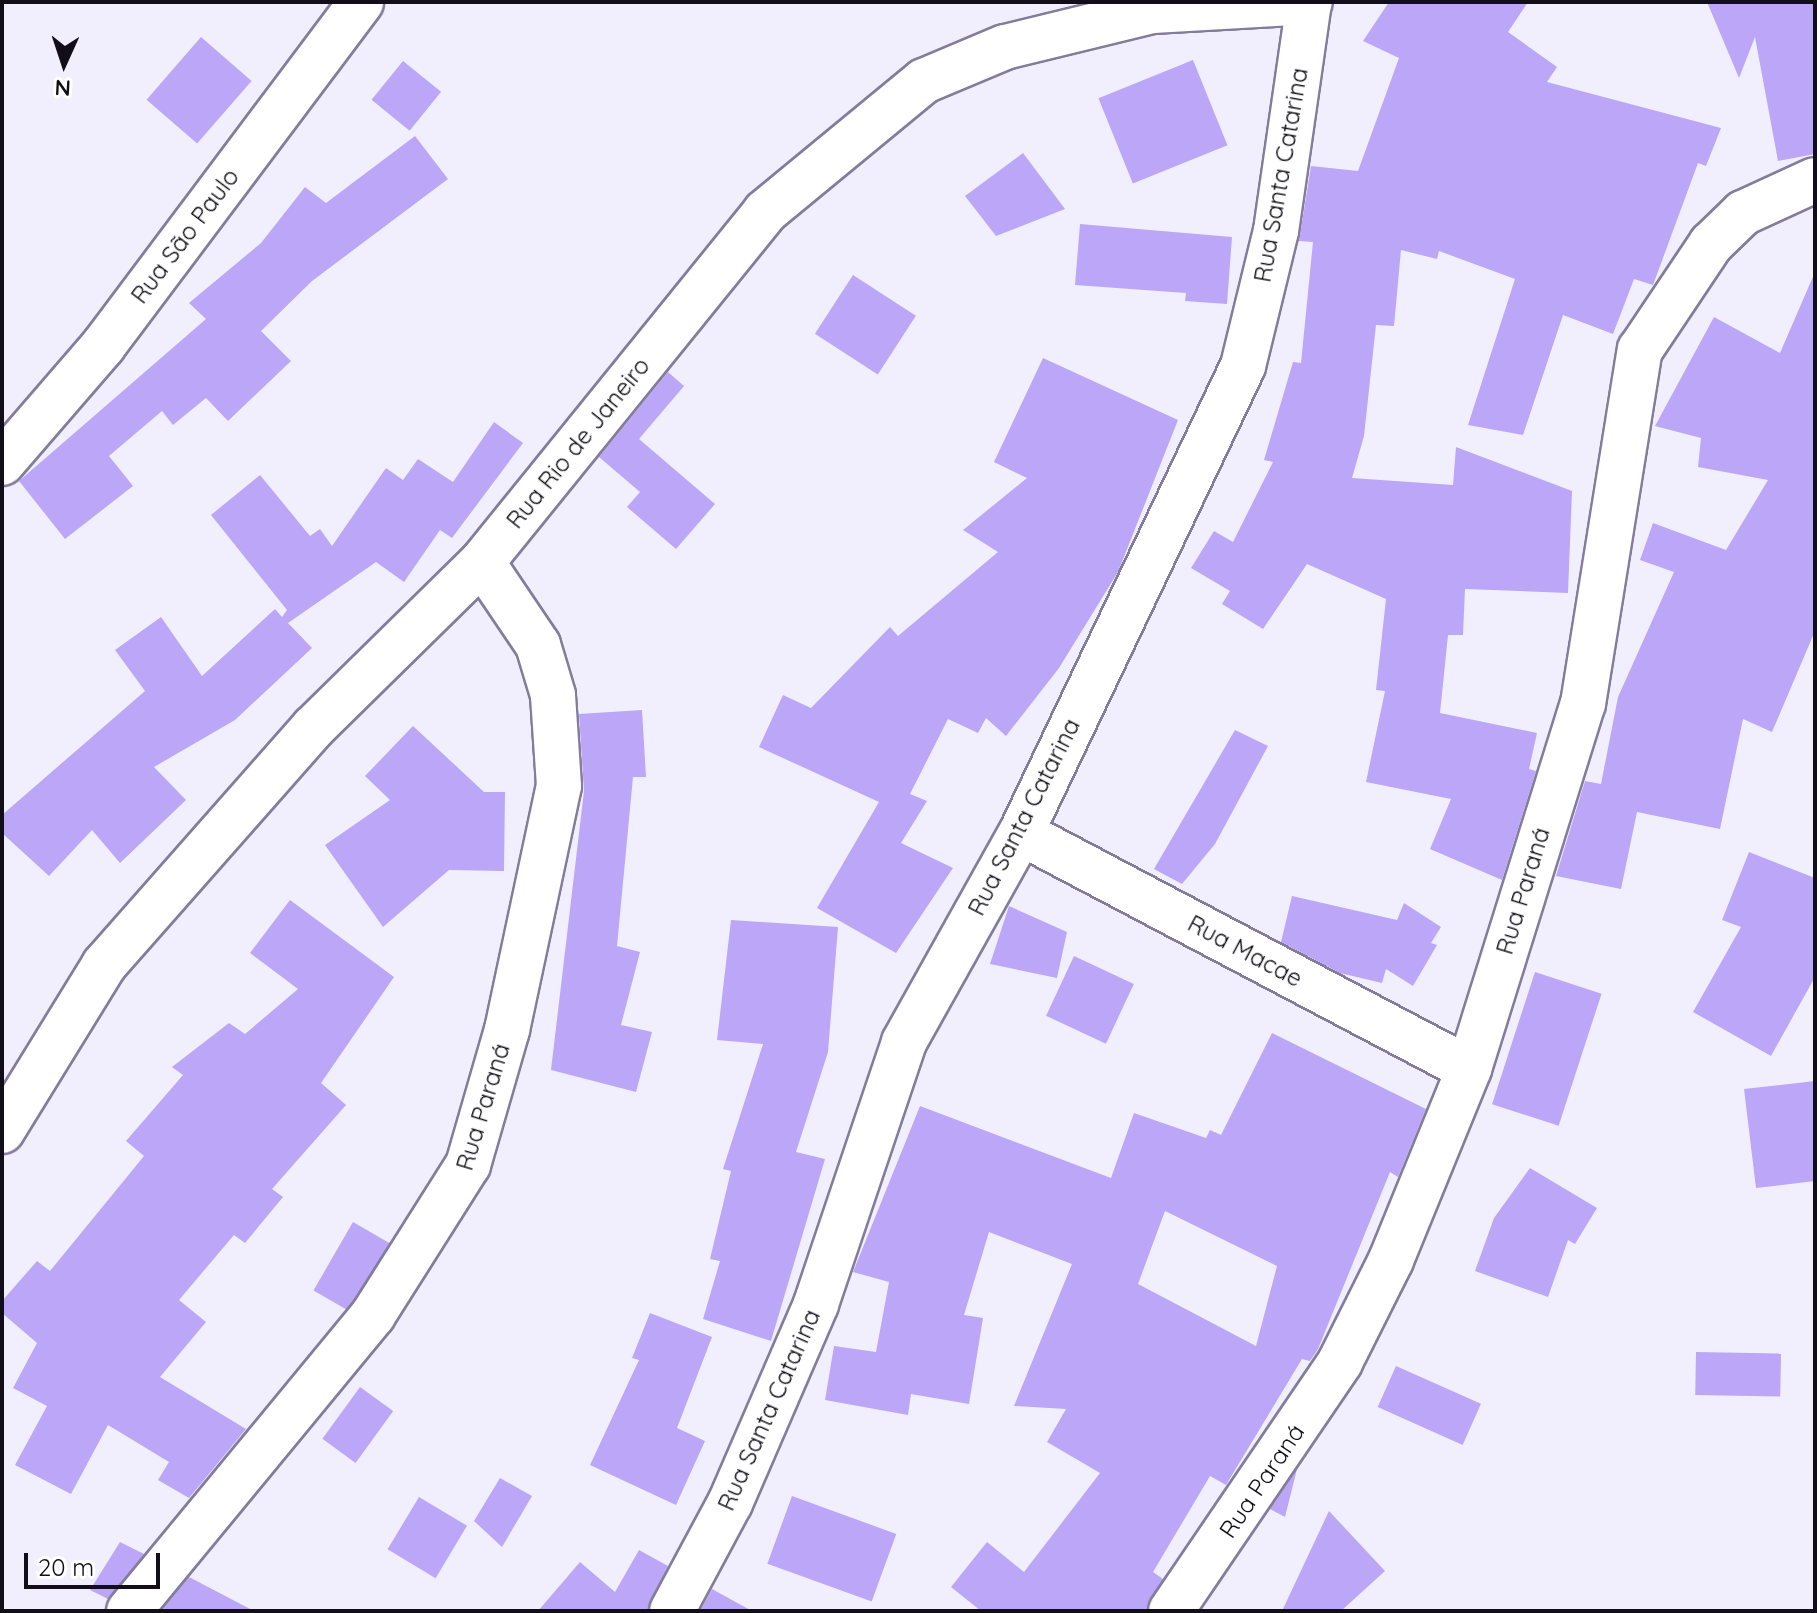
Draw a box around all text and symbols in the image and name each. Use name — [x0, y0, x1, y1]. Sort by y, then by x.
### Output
north arrow — [24, 24, 104, 104]
street label: Rua Santa Catarina — [1248, 65, 1314, 285]
text: N — [54, 74, 72, 102]
street label: Rua São Paulo — [125, 163, 245, 309]
street label: Rua Rio de Janeiro — [500, 352, 656, 534]
street label: Rua Santa Catarina — [962, 714, 1086, 920]
street label: Rua Paraná — [1490, 824, 1556, 958]
street label: Rua Macae — [1183, 909, 1307, 993]
street label: Rua Paraná — [450, 1040, 516, 1174]
street label: Rua Santa Catarina — [712, 1305, 826, 1515]
street label: Rua Paraná — [1213, 1419, 1311, 1543]
scale bar — [28, 1537, 164, 1587]
text: 20 m — [38, 1552, 94, 1582]

